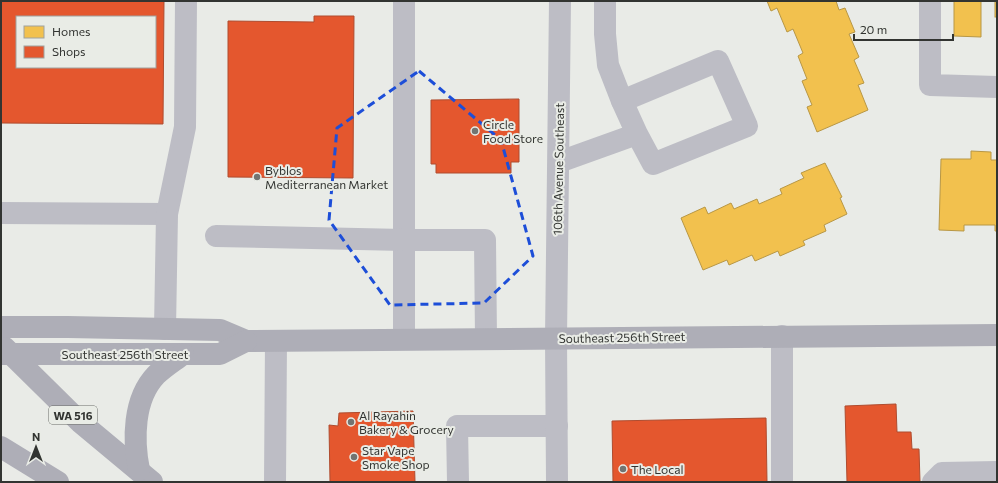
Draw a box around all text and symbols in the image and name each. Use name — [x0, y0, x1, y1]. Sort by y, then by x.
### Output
legend — [16, 16, 156, 68]
scale bar — [854, 16, 953, 42]
text: 20 m — [860, 22, 887, 36]
text: Homes — [52, 24, 90, 38]
text: Shops — [52, 44, 86, 58]
street label: 106th Avenue Southeast — [550, 103, 566, 235]
place label: Circle Food Store — [483, 117, 543, 145]
marker: Circle Food Store — [470, 126, 480, 136]
place label: Byblos Mediterranean Market — [265, 163, 388, 191]
marker: Byblos Mediterranean Market — [252, 172, 262, 182]
street label: Southeast 256th Street — [558, 329, 686, 345]
street label: Southeast 256th Street — [62, 347, 188, 361]
road number: WA 516 — [49, 406, 97, 424]
place label: Al Rayahin Bakery & Grocery — [359, 408, 454, 436]
marker: Al Rayahin Bakery & Grocery — [346, 417, 356, 427]
north arrow — [16, 427, 56, 467]
text: N — [32, 430, 40, 443]
place label: Star Vape Smoke Shop — [362, 443, 430, 471]
marker: Star Vape Smoke Shop — [349, 452, 359, 462]
place label: The Local — [631, 462, 684, 476]
marker: The Local — [618, 464, 628, 474]

